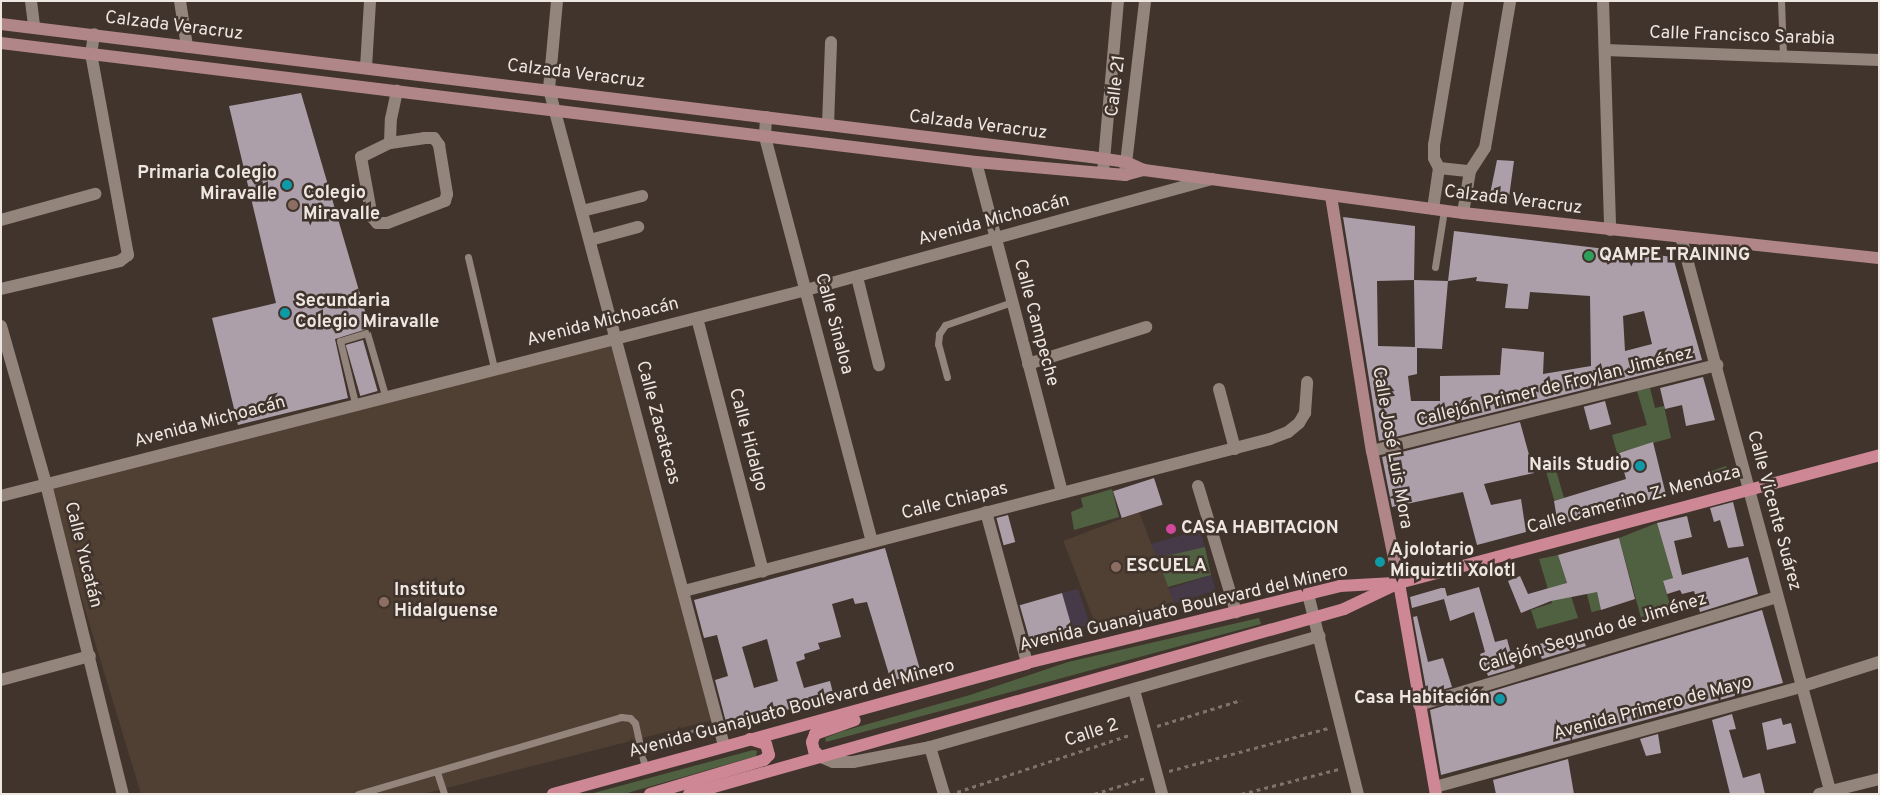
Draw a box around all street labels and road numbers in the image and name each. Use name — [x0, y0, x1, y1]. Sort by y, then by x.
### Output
street label: Calzada Veracruz — [103, 8, 245, 46]
street label: Calle Francisco Sarabia — [1649, 23, 1835, 51]
street label: Calle 21 — [1102, 54, 1132, 118]
street label: Calzada Veracruz — [505, 56, 647, 94]
street label: Calzada Veracruz — [907, 107, 1049, 145]
street label: Calzada Veracruz — [1442, 182, 1584, 220]
street label: Avenida Michoacán — [916, 190, 1072, 252]
street label: Calle Campeche — [1008, 257, 1062, 389]
street label: Calle Sinaloa — [809, 271, 857, 377]
street label: Avenida Michoacán — [525, 294, 681, 352]
street label: Callejón Primer de Froylan Jiménez — [1414, 343, 1696, 433]
street label: Calle Zacatecas — [630, 359, 684, 487]
street label: Calle José Luis Mora — [1366, 365, 1416, 531]
street label: Calle Hidalgo — [723, 386, 771, 494]
street label: Avenida Michoacán — [132, 392, 288, 454]
street label: Calle Vicente Suárez — [1741, 428, 1805, 594]
street label: Calle Camerino Z. Mendoza — [1525, 462, 1743, 540]
street label: Calle Chiapas — [900, 478, 1010, 526]
street label: Calle Yucatán — [58, 499, 106, 611]
street label: Avenida Guanajuato Boulevard del Minero — [1018, 561, 1350, 657]
street label: Callejón Segundo de Jiménez — [1476, 589, 1710, 679]
street label: Avenida Guanajuato Boulevard del Minero — [627, 656, 957, 764]
street label: Avenida Primero de Mayo — [1551, 672, 1755, 746]
street label: Calle 2 — [1062, 715, 1122, 753]

